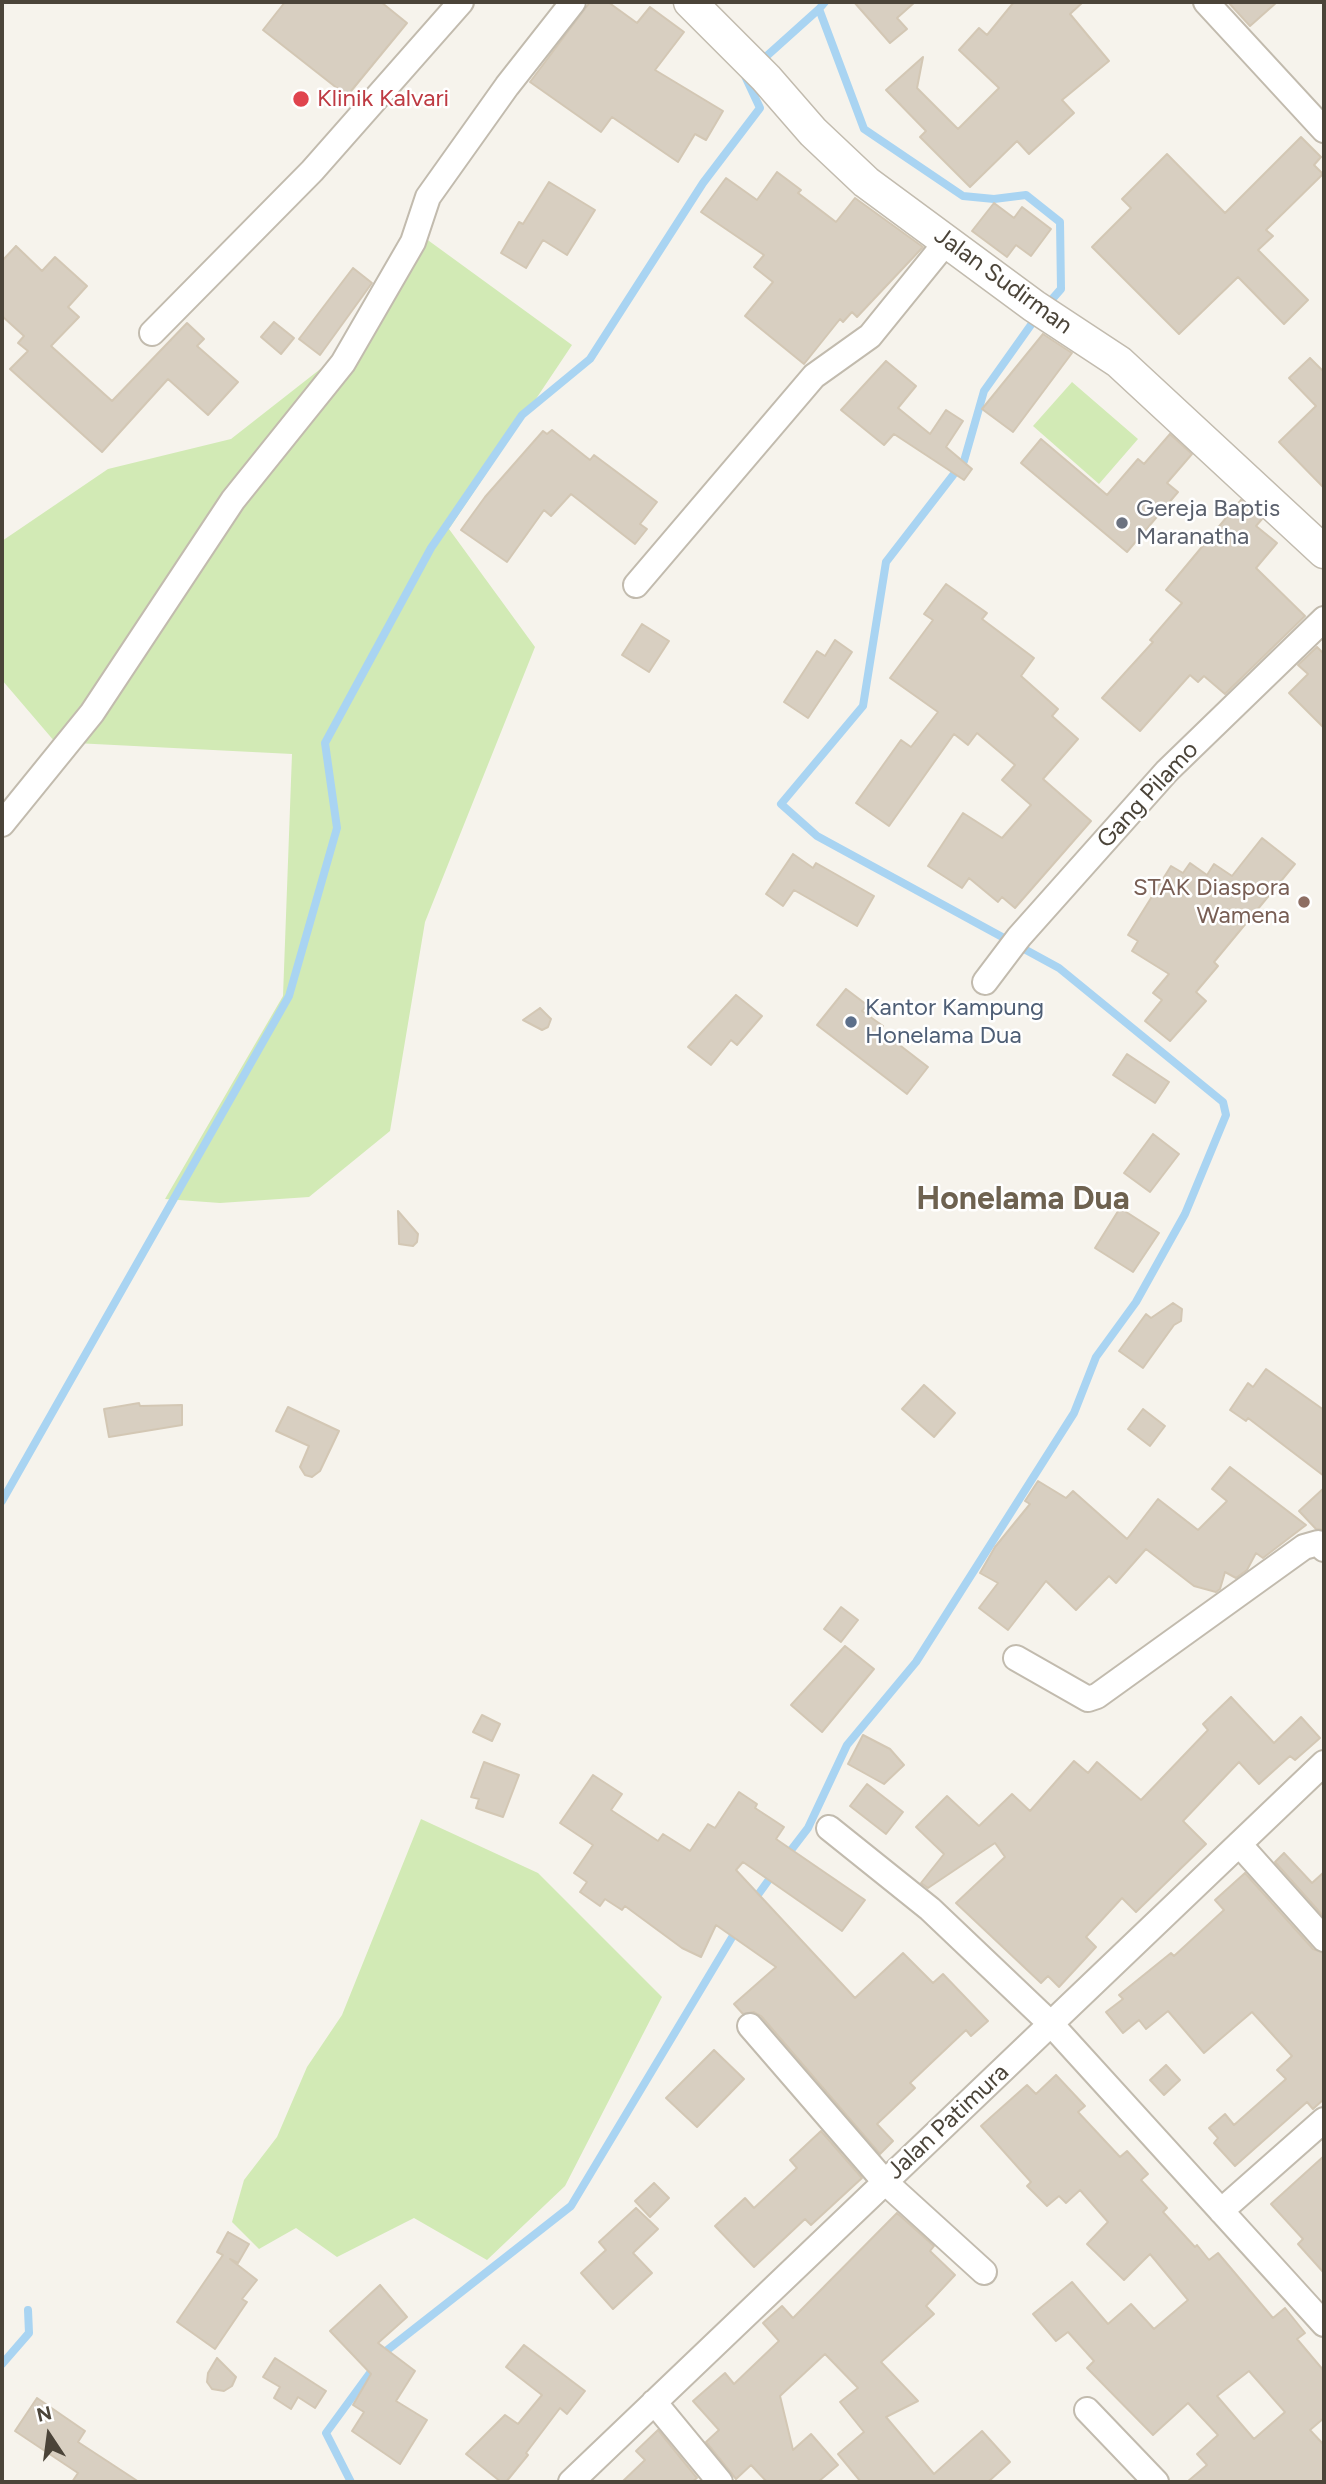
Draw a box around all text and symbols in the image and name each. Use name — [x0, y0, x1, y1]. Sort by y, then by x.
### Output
place label: Klinik Kalvari — [317, 85, 449, 113]
marker: Klinik Kalvari — [291, 89, 311, 109]
street label: Jalan Sudirman — [928, 221, 1078, 341]
place label: Gereja Baptis Maranatha — [1136, 495, 1280, 551]
marker: Gereja Baptis Maranatha — [1114, 515, 1130, 531]
street label: Gang Pilamo — [1091, 736, 1205, 854]
place label: STAK Diaspora Wamena — [1133, 874, 1290, 930]
marker: STAK Diaspora Wamena — [1296, 894, 1312, 910]
place label: Kantor Kampung Honelama Dua — [865, 994, 1044, 1050]
marker: Kantor Kampung Honelama Dua — [843, 1014, 859, 1030]
district label: Honelama Dua — [916, 1181, 1130, 1219]
street label: Jalan Patimura — [881, 2058, 1015, 2186]
north arrow — [14, 2400, 84, 2470]
text: N — [34, 2401, 54, 2427]

